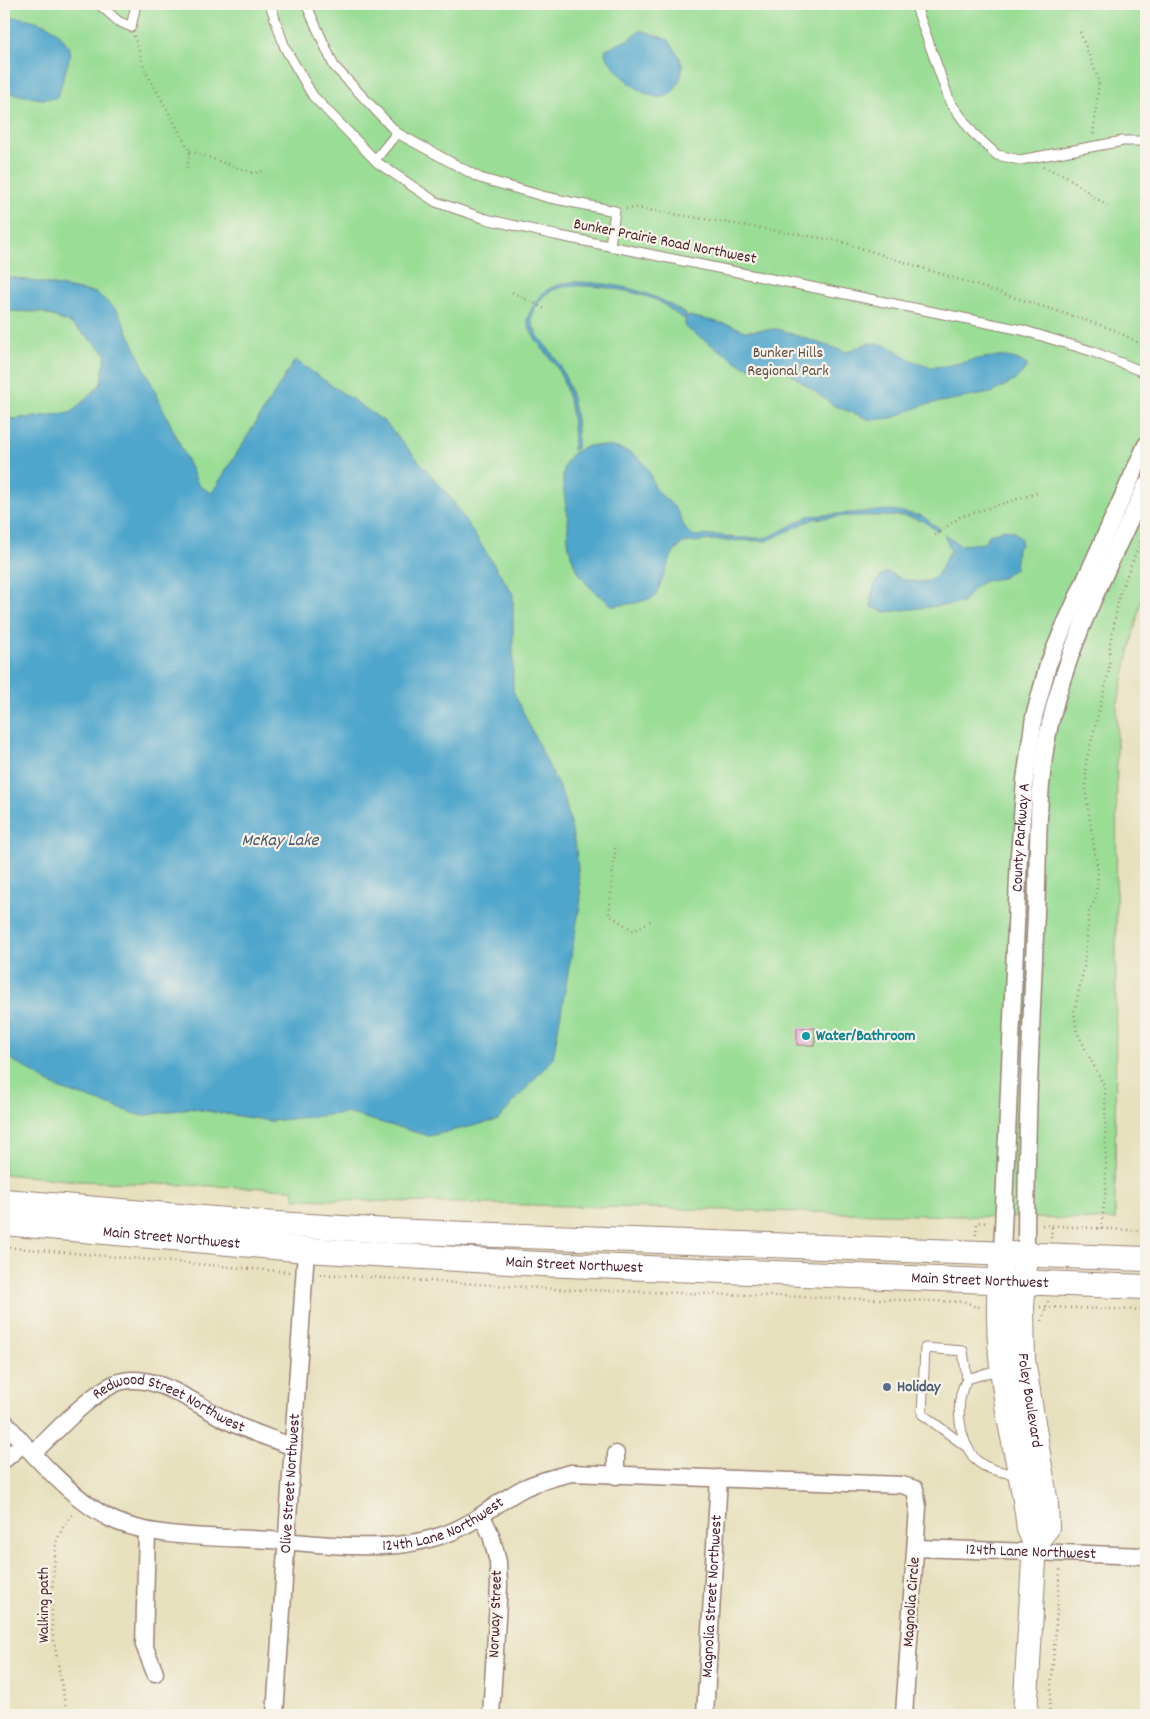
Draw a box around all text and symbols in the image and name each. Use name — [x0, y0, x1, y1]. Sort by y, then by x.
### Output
street label: Bunker Prairie Road Northwest — [571, 213, 759, 271]
park label: Bunker Hills Regional Park — [747, 342, 829, 383]
street label: County Parkway A — [1006, 782, 1036, 893]
water label: McKay Lake — [241, 829, 320, 854]
place label: Water/Bathroom — [816, 1025, 916, 1048]
marker: Water/Bathroom — [800, 1030, 812, 1042]
street label: Main Street Northwest — [102, 1220, 241, 1256]
street label: Main Street Northwest — [505, 1250, 644, 1279]
street label: Main Street Northwest — [911, 1267, 1049, 1295]
street label: Foley Boulevard — [1011, 1353, 1048, 1449]
street label: Redwood Street Northwest — [88, 1369, 249, 1439]
place label: Holiday — [897, 1376, 942, 1399]
marker: Holiday — [881, 1381, 893, 1393]
street label: Olive Street Northwest — [274, 1413, 307, 1554]
street label: 124th Lane Northwest — [382, 1491, 509, 1558]
street label: Magnolia Street Northwest — [696, 1514, 728, 1678]
street label: 124th Lane Northwest — [965, 1538, 1097, 1566]
street label: Magnolia Circle — [897, 1556, 927, 1648]
street label: Walking path — [33, 1567, 56, 1643]
street label: Norway Street — [483, 1570, 509, 1658]

